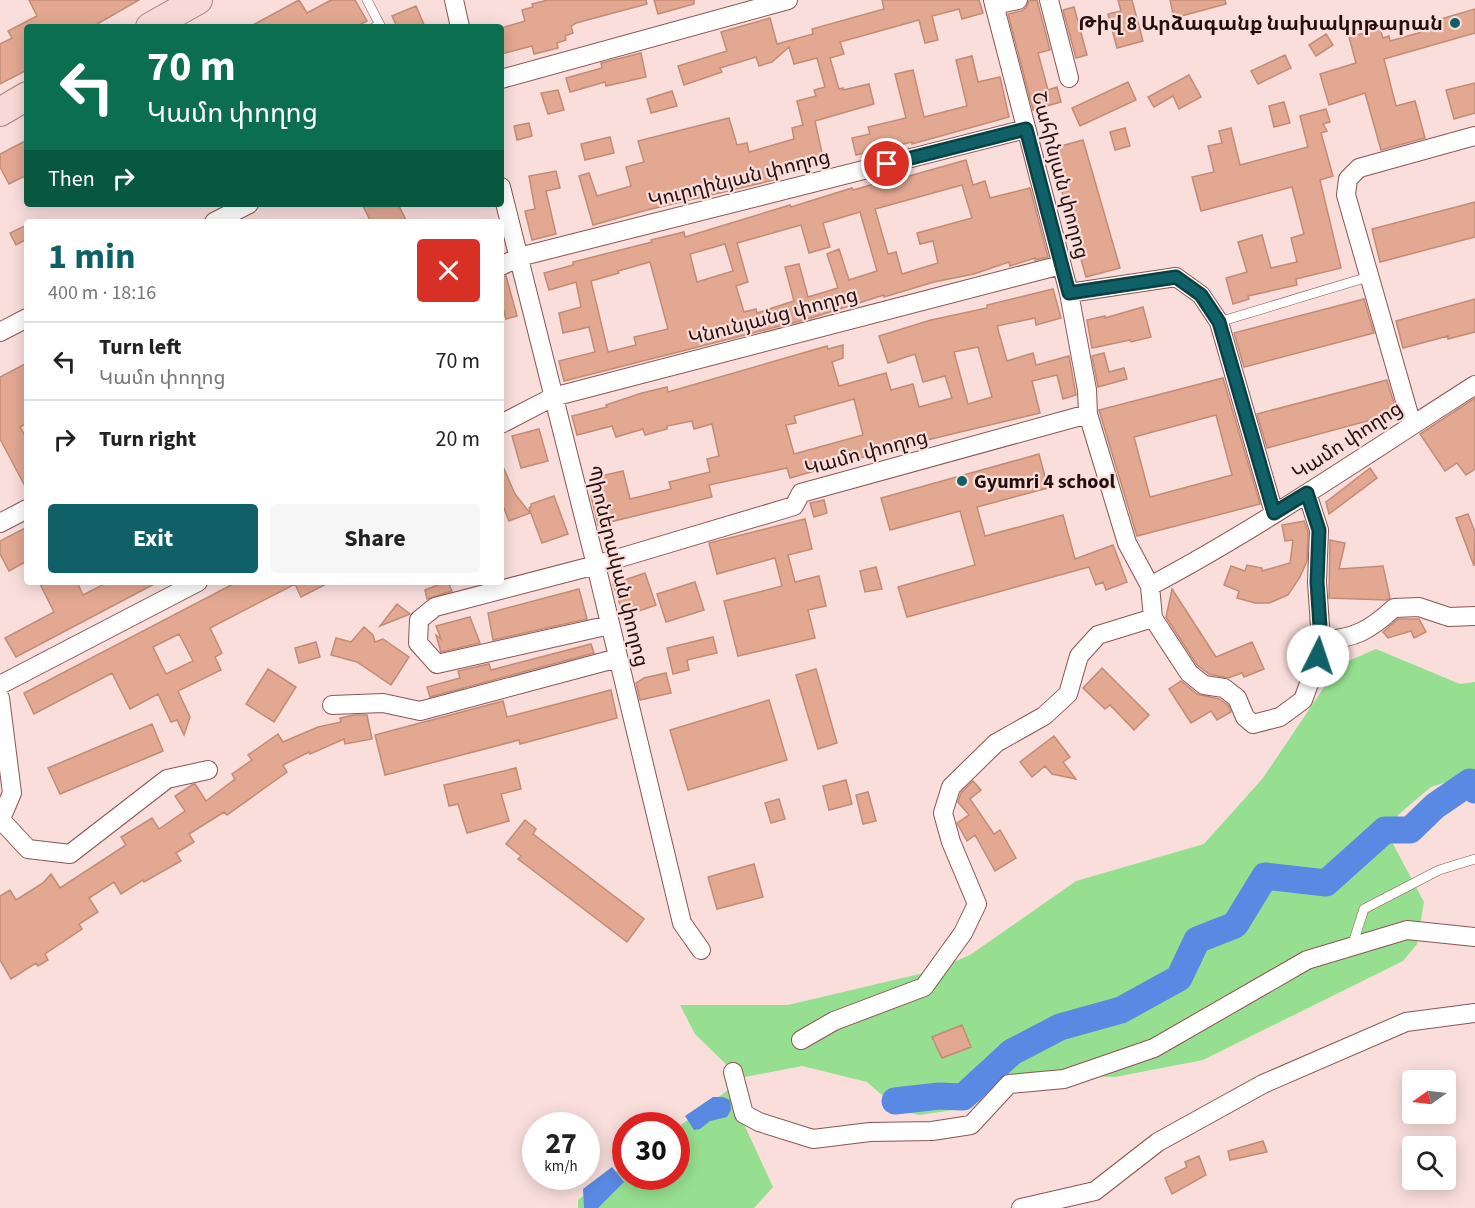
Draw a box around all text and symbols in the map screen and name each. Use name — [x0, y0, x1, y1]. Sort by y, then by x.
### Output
place label: Թիվ 8 Արձագանք նախակրթարան — [1078, 10, 1443, 38]
marker: Թիվ 8 Արձագանք նախակրթարան — [1448, 16, 1462, 30]
text: 70 m — [147, 37, 236, 97]
icon: left — [48, 48, 126, 126]
street label: Շահինյան փողոց — [1024, 88, 1096, 262]
text: Կամո փողոց — [147, 94, 318, 133]
pin — [861, 138, 912, 189]
street label: Կուրղինյան փողոց — [645, 143, 833, 215]
icon: arrive — [870, 147, 903, 180]
icon: right — [107, 162, 140, 195]
text: Then — [48, 163, 95, 195]
text: 1 min — [48, 231, 136, 282]
button: close — [417, 239, 480, 302]
text: 400 m · 18:16 — [48, 279, 156, 307]
street label: Կնունյանց փողոց — [686, 281, 861, 353]
text: Turn left — [99, 331, 181, 363]
icon: left — [48, 345, 81, 378]
text: 70 m — [435, 345, 480, 377]
text: Կամո փողոց — [99, 364, 226, 392]
street label: Կամո փողոց — [1287, 395, 1408, 487]
icon: right — [48, 423, 81, 456]
text: Turn right — [99, 423, 196, 455]
text: 20 m — [435, 423, 480, 455]
street label: Կամո փողոց — [802, 423, 931, 483]
street label: Պիոներական փողոց — [578, 463, 656, 670]
place label: Gyumri 4 school — [974, 468, 1116, 496]
marker: Gyumri 4 school — [955, 474, 969, 488]
button: Exit — [48, 504, 258, 573]
button: Share — [270, 504, 480, 573]
position arrow — [1286, 624, 1350, 688]
north arrow — [1402, 1070, 1456, 1124]
map controls — [1402, 1070, 1456, 1190]
speed limit sign: 30 — [612, 1112, 690, 1190]
text: 27 — [545, 1122, 577, 1165]
button: search — [1402, 1136, 1456, 1190]
text: km/h — [544, 1156, 578, 1177]

